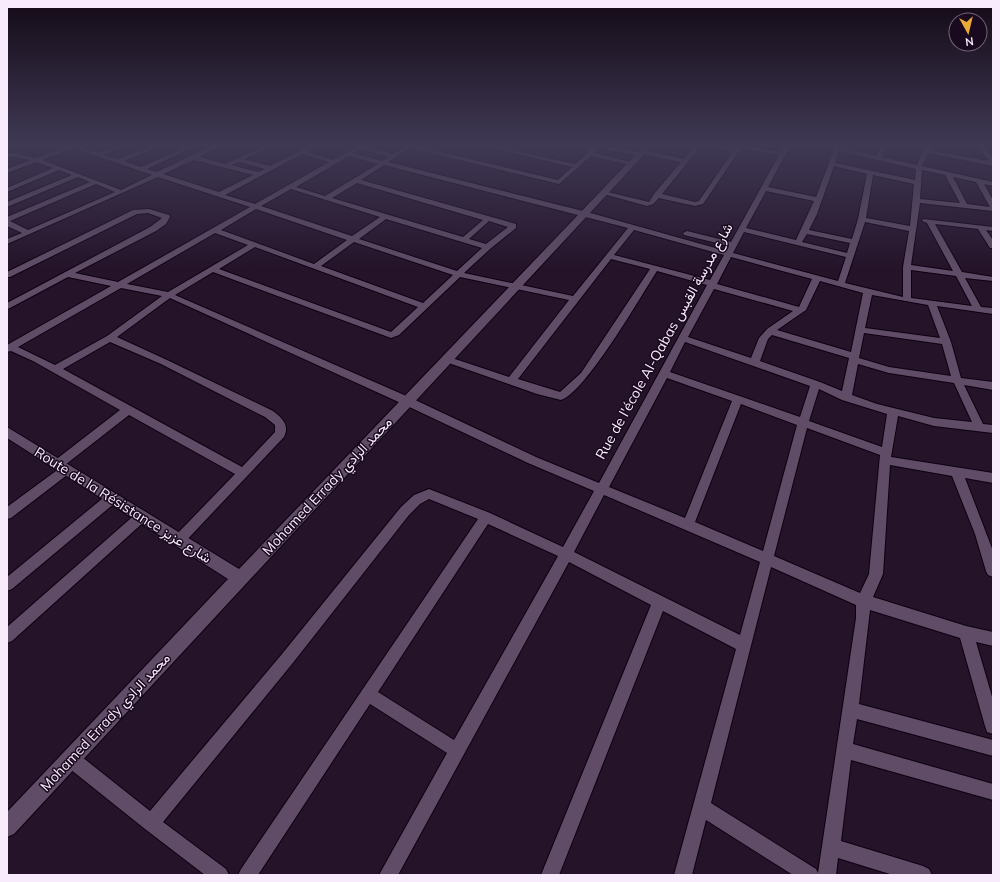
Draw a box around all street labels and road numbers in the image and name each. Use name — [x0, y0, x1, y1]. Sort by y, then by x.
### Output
street label: Rue de l'école Al-Qabas شارع مدرسة القبس — [591, 220, 738, 463]
street label: Mohamed Errady محمد الرادي — [258, 413, 398, 561]
street label: Route de la Résistance شارع عزيز — [30, 443, 215, 569]
street label: Mohamed Errady محمد الرادي — [36, 649, 176, 797]

